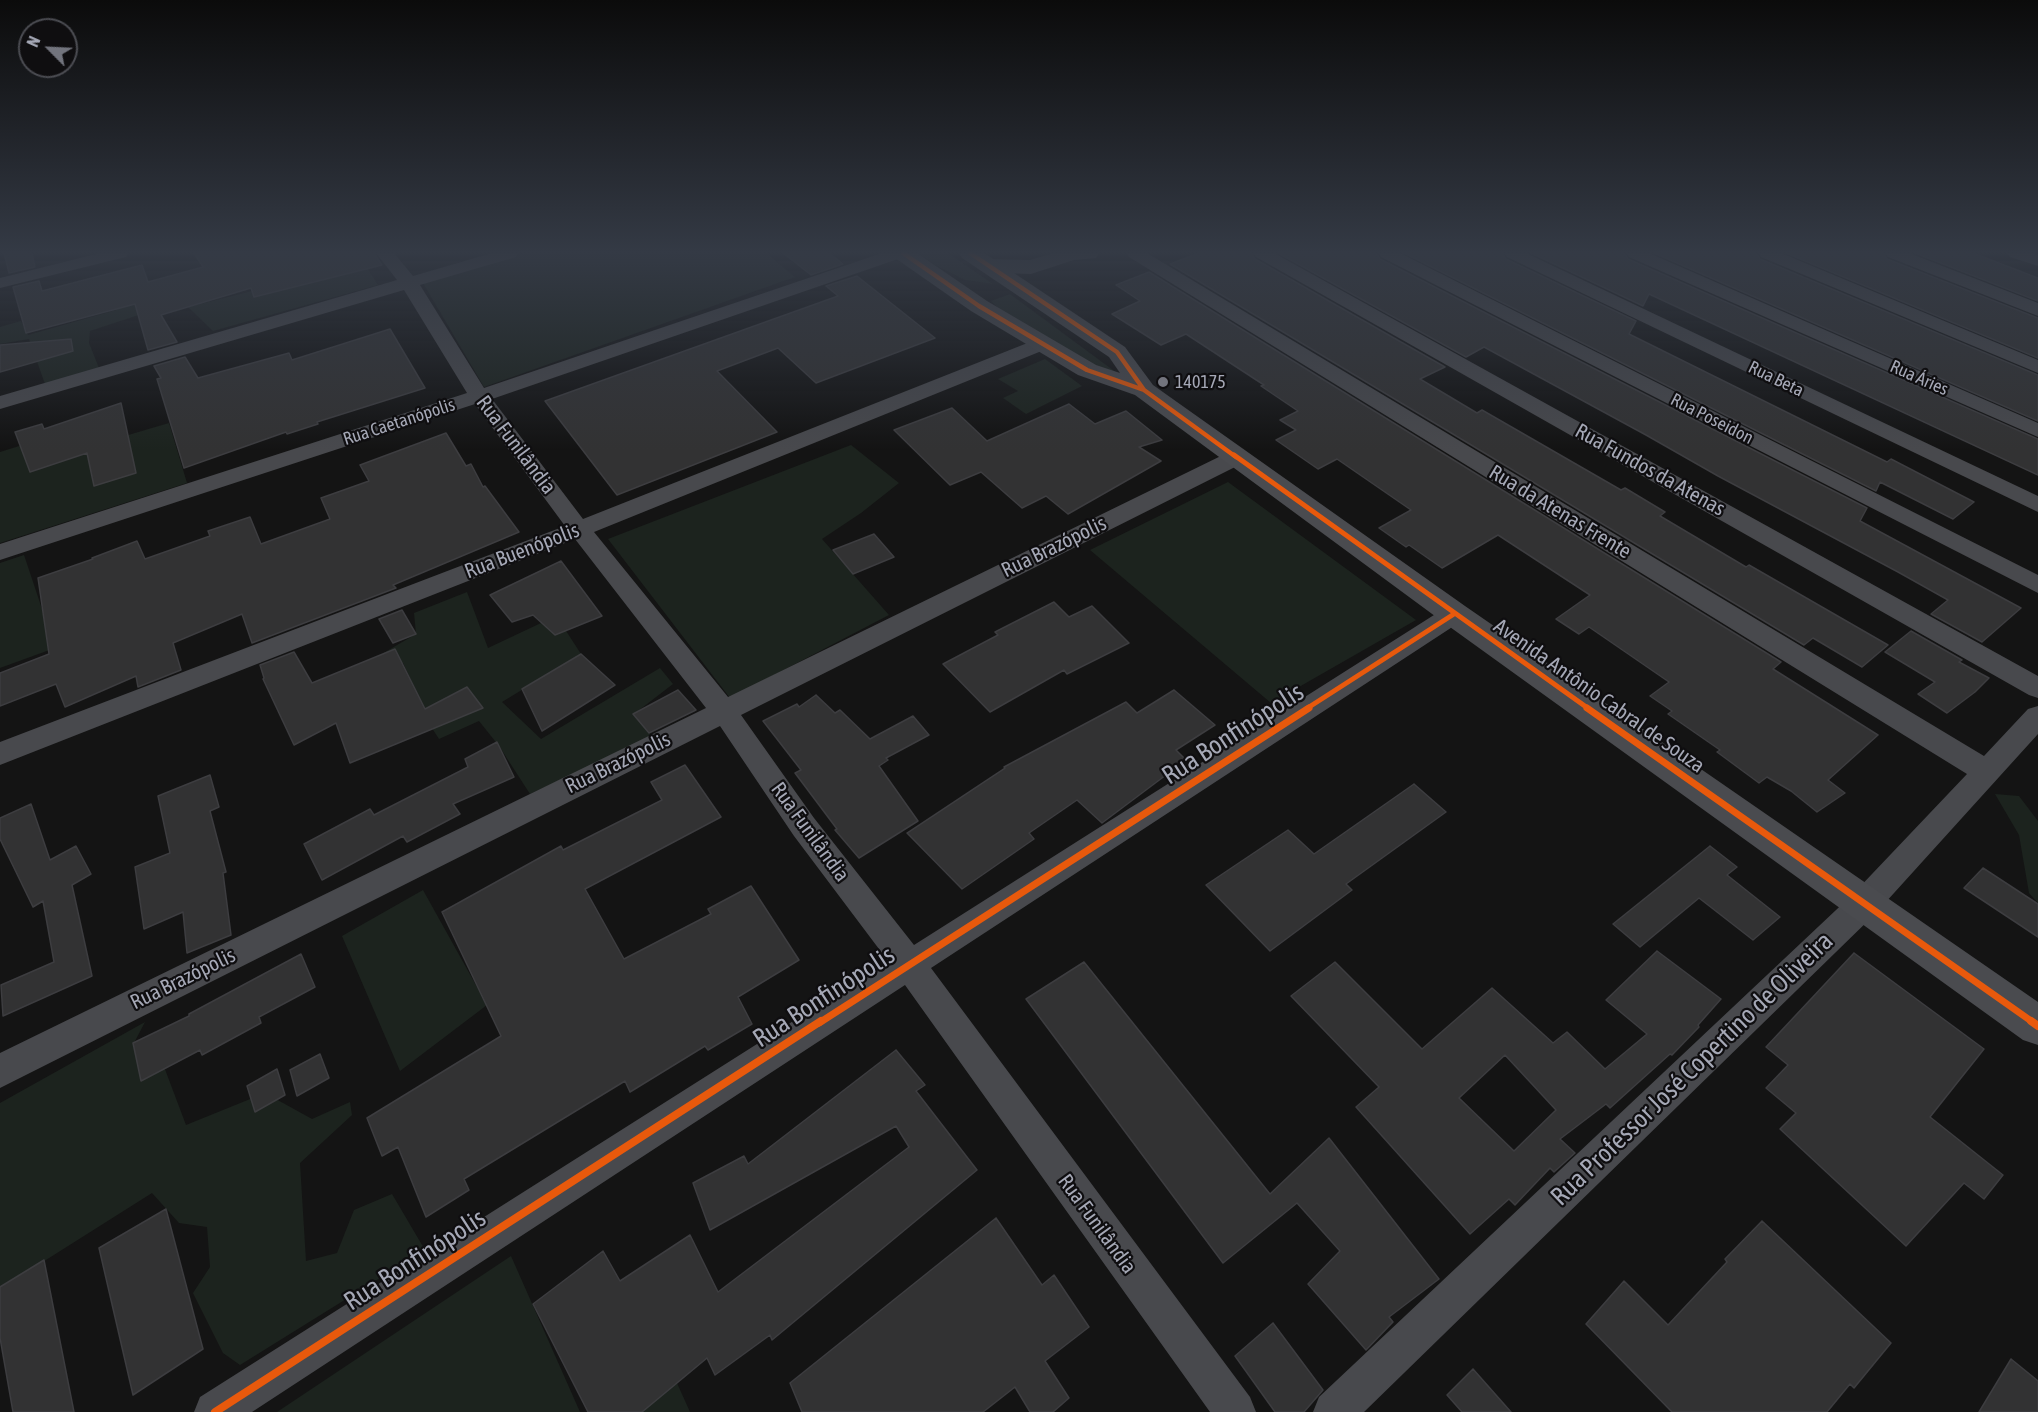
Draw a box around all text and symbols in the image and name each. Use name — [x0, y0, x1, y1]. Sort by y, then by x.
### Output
north arrow — [18, 18, 78, 78]
text: N — [23, 34, 44, 49]
street label: Rua Beta — [1745, 356, 1807, 402]
street label: Rua Áries — [1887, 356, 1951, 400]
place label: 140175 — [1175, 371, 1226, 393]
marker: 140175 — [1156, 375, 1170, 389]
street label: Rua Poseidon — [1667, 389, 1757, 449]
street label: Rua Funilândia — [471, 391, 561, 499]
street label: Rua Caetanópolis — [340, 394, 458, 450]
street label: Rua Fundos da Atenas — [1571, 418, 1729, 522]
street label: Rua da Atenas Frente — [1484, 460, 1636, 564]
street label: Rua Brazópolis — [997, 511, 1111, 583]
street label: Rua Buenópolis — [461, 518, 583, 584]
street label: Avenida Antônio Cabral de Souza — [1489, 614, 1709, 778]
street label: Rua Bonfinópolis — [1156, 677, 1310, 791]
street label: Rua Brazópolis — [561, 727, 675, 799]
street label: Rua Funilândia — [765, 777, 855, 887]
street label: Rua Professor José Copertino de Oliveira — [1544, 926, 1840, 1212]
street label: Rua Bonfinópolis — [747, 940, 901, 1054]
street label: Rua Brazópolis — [126, 943, 240, 1015]
street label: Rua Funilândia — [1052, 1169, 1142, 1279]
street label: Rua Bonfinópolis — [338, 1203, 492, 1317]

